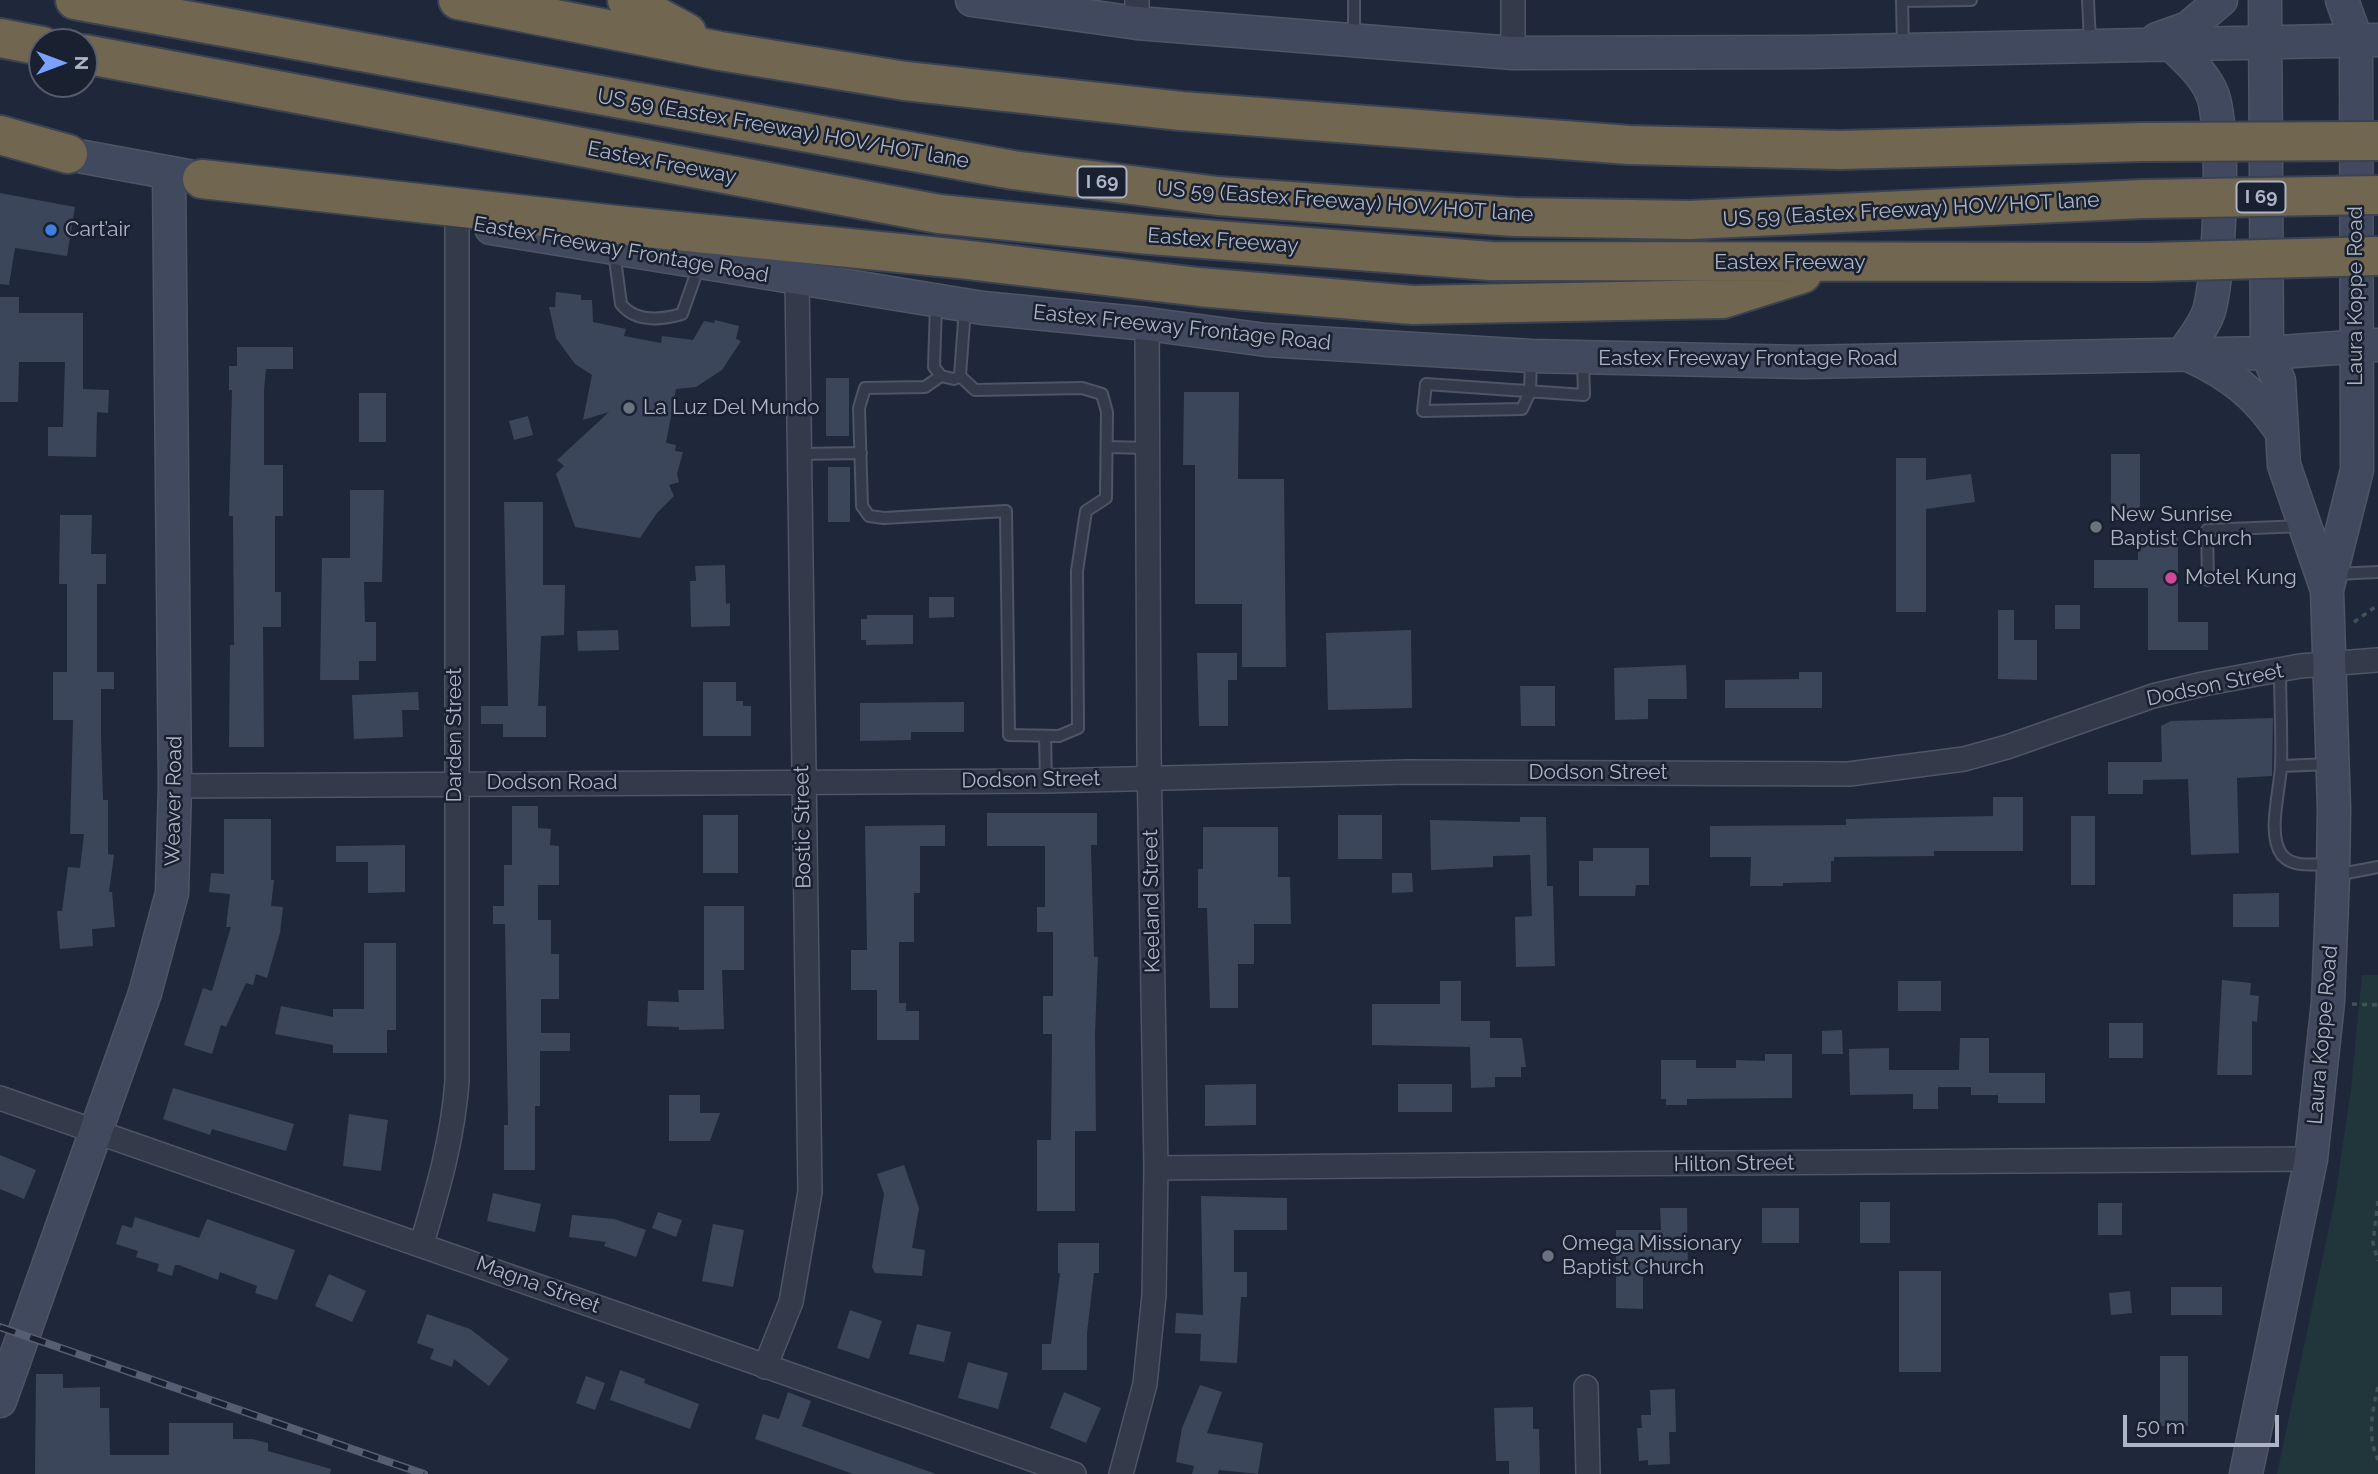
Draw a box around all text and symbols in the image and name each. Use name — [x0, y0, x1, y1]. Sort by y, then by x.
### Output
north arrow — [28, 28, 98, 98]
text: N — [71, 56, 93, 70]
street label: US 59 (Eastex Freeway) HOV/HOT lane — [595, 84, 971, 174]
street label: Eastex Freeway — [585, 136, 739, 190]
road number: I 69 — [1078, 166, 1126, 198]
street label: US 59 (Eastex Freeway) HOV/HOT lane — [1156, 176, 1534, 228]
road number: I 69 — [2236, 182, 2286, 212]
street label: US 59 (Eastex Freeway) HOV/HOT lane — [1722, 188, 2100, 232]
street label: Laura Koppe Road — [2343, 206, 2369, 386]
street label: Eastex Freeway Frontage Road — [471, 212, 771, 288]
place label: Cart’air — [65, 217, 130, 243]
marker: Cart’air — [43, 222, 59, 238]
street label: Eastex Freeway — [1147, 223, 1299, 259]
street label: Eastex Freeway — [1714, 250, 1866, 276]
street label: Eastex Freeway Frontage Road — [1032, 300, 1332, 356]
street label: Eastex Freeway Frontage Road — [1598, 346, 1898, 372]
place label: La Luz Del Mundo — [643, 395, 820, 421]
marker: La Luz Del Mundo — [621, 400, 637, 416]
place label: New Sunrise Baptist Church — [2110, 502, 2252, 552]
marker: New Sunrise Baptist Church — [2088, 519, 2104, 535]
place label: Motel Kung — [2185, 565, 2297, 591]
marker: Motel Kung — [2163, 570, 2179, 586]
street label: Dodson Street — [2144, 658, 2286, 712]
street label: Darden Street — [442, 668, 468, 802]
street label: Weaver Road — [160, 736, 188, 866]
street label: Dodson Street — [1528, 760, 1668, 786]
street label: Bostic Street — [789, 765, 817, 889]
street label: Dodson Street — [961, 766, 1101, 794]
street label: Dodson Road — [486, 770, 618, 796]
street label: Keeland Street — [1138, 829, 1166, 973]
street label: Laura Koppe Road — [2303, 944, 2343, 1126]
street label: Hilton Street — [1673, 1150, 1795, 1178]
place label: Omega Missionary Baptist Church — [1562, 1231, 1742, 1281]
marker: Omega Missionary Baptist Church — [1540, 1248, 1556, 1264]
street label: Magna Street — [473, 1251, 603, 1319]
scale bar — [2126, 1400, 2282, 1444]
text: 50 m — [2136, 1414, 2185, 1439]

